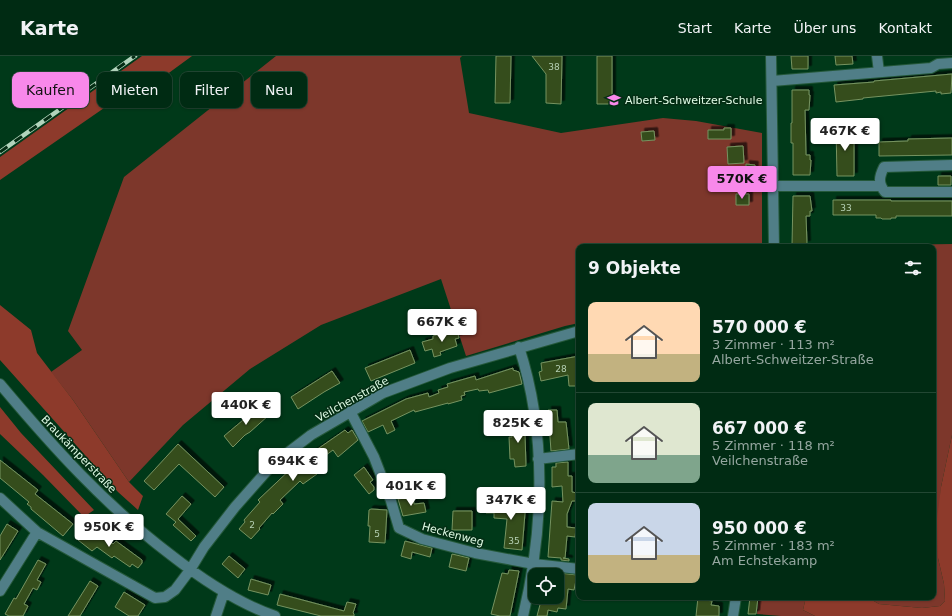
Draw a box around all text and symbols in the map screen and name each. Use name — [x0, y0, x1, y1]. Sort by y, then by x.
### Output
text: Karte — [20, 17, 79, 39]
text: Start — [678, 20, 712, 36]
text: Karte — [734, 20, 771, 36]
text: Über uns — [793, 20, 856, 36]
text: Kontakt — [878, 20, 932, 36]
house number: 38 — [548, 62, 560, 72]
chip: Kaufen — [12, 72, 89, 108]
chip: Mieten — [97, 72, 172, 108]
chip: Filter — [180, 72, 243, 108]
chip: Neu — [251, 72, 307, 108]
school or university icon: Albert-Schweitzer-Schule — [606, 92, 622, 108]
place label: Albert-Schweitzer-Schule — [625, 94, 763, 107]
pin: 467K € — [812, 118, 878, 152]
text: 467K € — [820, 123, 870, 138]
pin: 570K € — [709, 166, 775, 200]
text: 570K € — [717, 171, 767, 186]
house number: 33 — [840, 203, 852, 213]
icon: filters — [902, 257, 924, 279]
text: 9 Objekte — [588, 258, 681, 278]
pin: 667K € — [409, 309, 475, 343]
text: 667K € — [417, 314, 467, 329]
text: 570 000 € — [712, 317, 807, 337]
icon: home — [620, 318, 668, 366]
text: 3 Zimmer · 113 m² — [712, 337, 835, 352]
text: Albert-Schweitzer-Straße — [712, 352, 874, 367]
house number: 28 — [555, 364, 567, 374]
street label: Veilchenstraße — [314, 374, 391, 425]
pin: 440K € — [213, 392, 279, 426]
text: 440K € — [221, 397, 271, 412]
pin: 825K € — [485, 410, 551, 444]
street label: Braukämperstraße — [38, 413, 119, 496]
text: 825K € — [493, 415, 543, 430]
text: 667 000 € — [712, 418, 807, 438]
icon: home — [620, 419, 668, 467]
text: 5 Zimmer · 118 m² — [712, 438, 835, 453]
pin: 694K € — [260, 448, 326, 482]
text: 694K € — [268, 453, 318, 468]
text: Veilchenstraße — [712, 453, 808, 468]
pin: 401K € — [378, 473, 444, 507]
text: 401K € — [386, 478, 436, 493]
pin: 347K € — [478, 487, 544, 521]
text: 347K € — [486, 492, 536, 507]
pin: 950K € — [76, 514, 142, 548]
text: 950 000 € — [712, 518, 807, 538]
text: 950K € — [84, 519, 134, 534]
icon: home — [620, 519, 668, 567]
house number: 2 — [249, 520, 255, 530]
street label: Heckenweg — [420, 520, 485, 549]
house number: 5 — [374, 529, 380, 539]
house number: 35 — [508, 536, 520, 546]
text: 5 Zimmer · 183 m² — [712, 538, 835, 553]
text: Am Echstekamp — [712, 553, 817, 568]
map controls — [528, 568, 564, 604]
button: locate — [528, 568, 564, 604]

